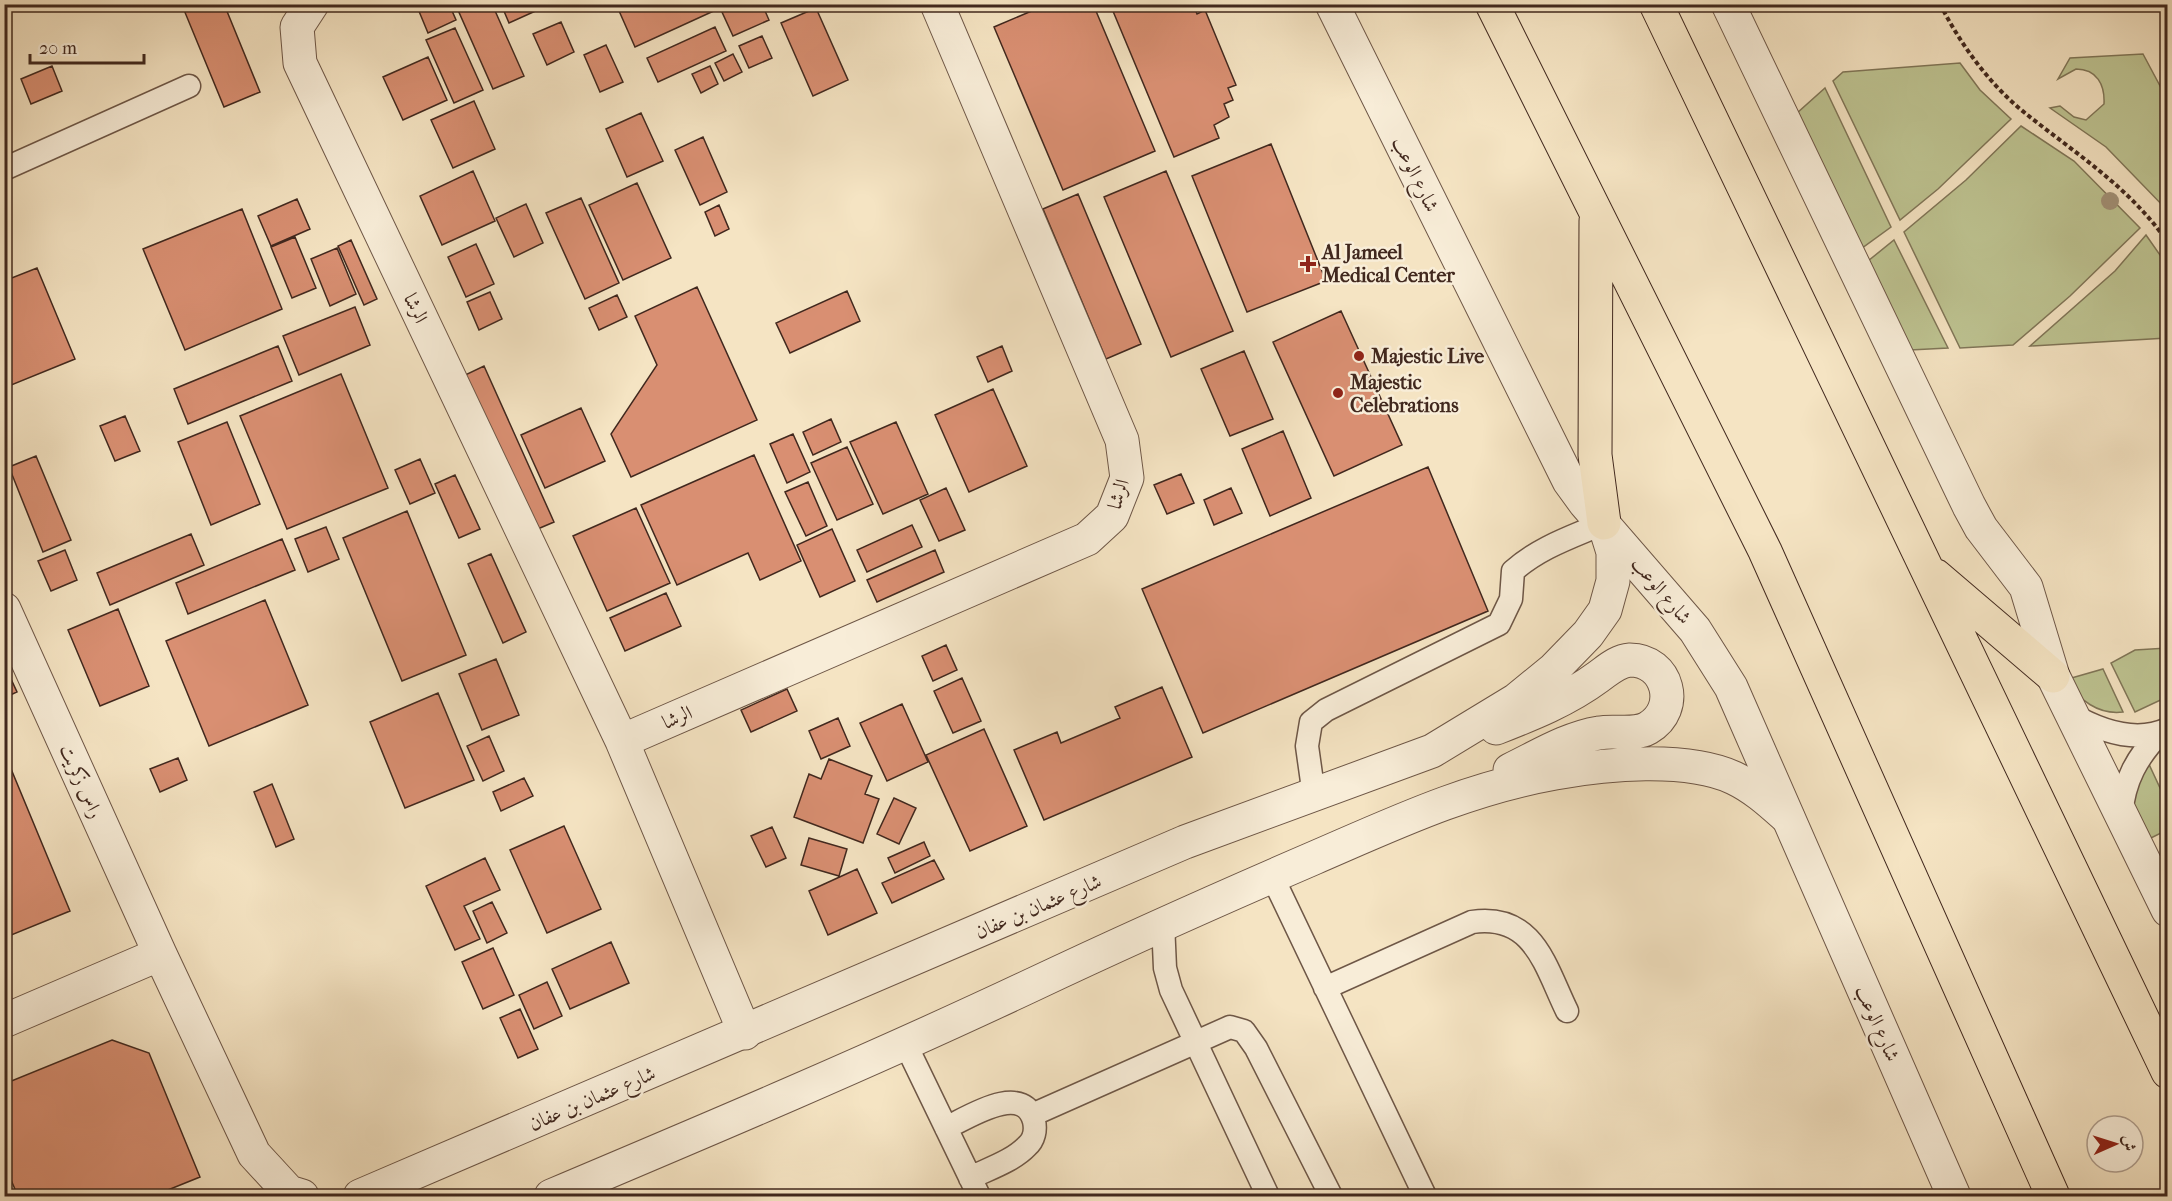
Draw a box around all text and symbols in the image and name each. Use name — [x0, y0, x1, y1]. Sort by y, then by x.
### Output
scale bar — [30, 27, 144, 65]
text: 20 m — [39, 38, 77, 59]
street label: شارع الوعب — [1382, 133, 1444, 218]
place label: Al Jameel Medical Center — [1320, 241, 1455, 287]
marker: Al Jameel Medical Center — [1299, 255, 1317, 273]
street label: الرشا — [399, 290, 432, 327]
place label: Majestic Live — [1370, 345, 1484, 368]
marker: Majestic Live — [1352, 349, 1366, 363]
place label: Majestic Celebrations — [1349, 371, 1459, 417]
marker: Majestic Celebrations — [1331, 386, 1345, 400]
street label: الرشا — [1103, 476, 1134, 512]
street label: شارع الوعب — [1622, 552, 1696, 633]
street label: الرشا — [659, 701, 696, 734]
street label: راس زكريت — [54, 741, 108, 822]
street label: شارع عثمان بن عفان — [971, 869, 1107, 949]
street label: شارع الوعب — [1845, 982, 1905, 1067]
street label: شارع عثمان بن عفان — [525, 1061, 661, 1141]
north arrow — [2085, 1114, 2145, 1174]
text: ش — [2120, 1135, 2139, 1152]

